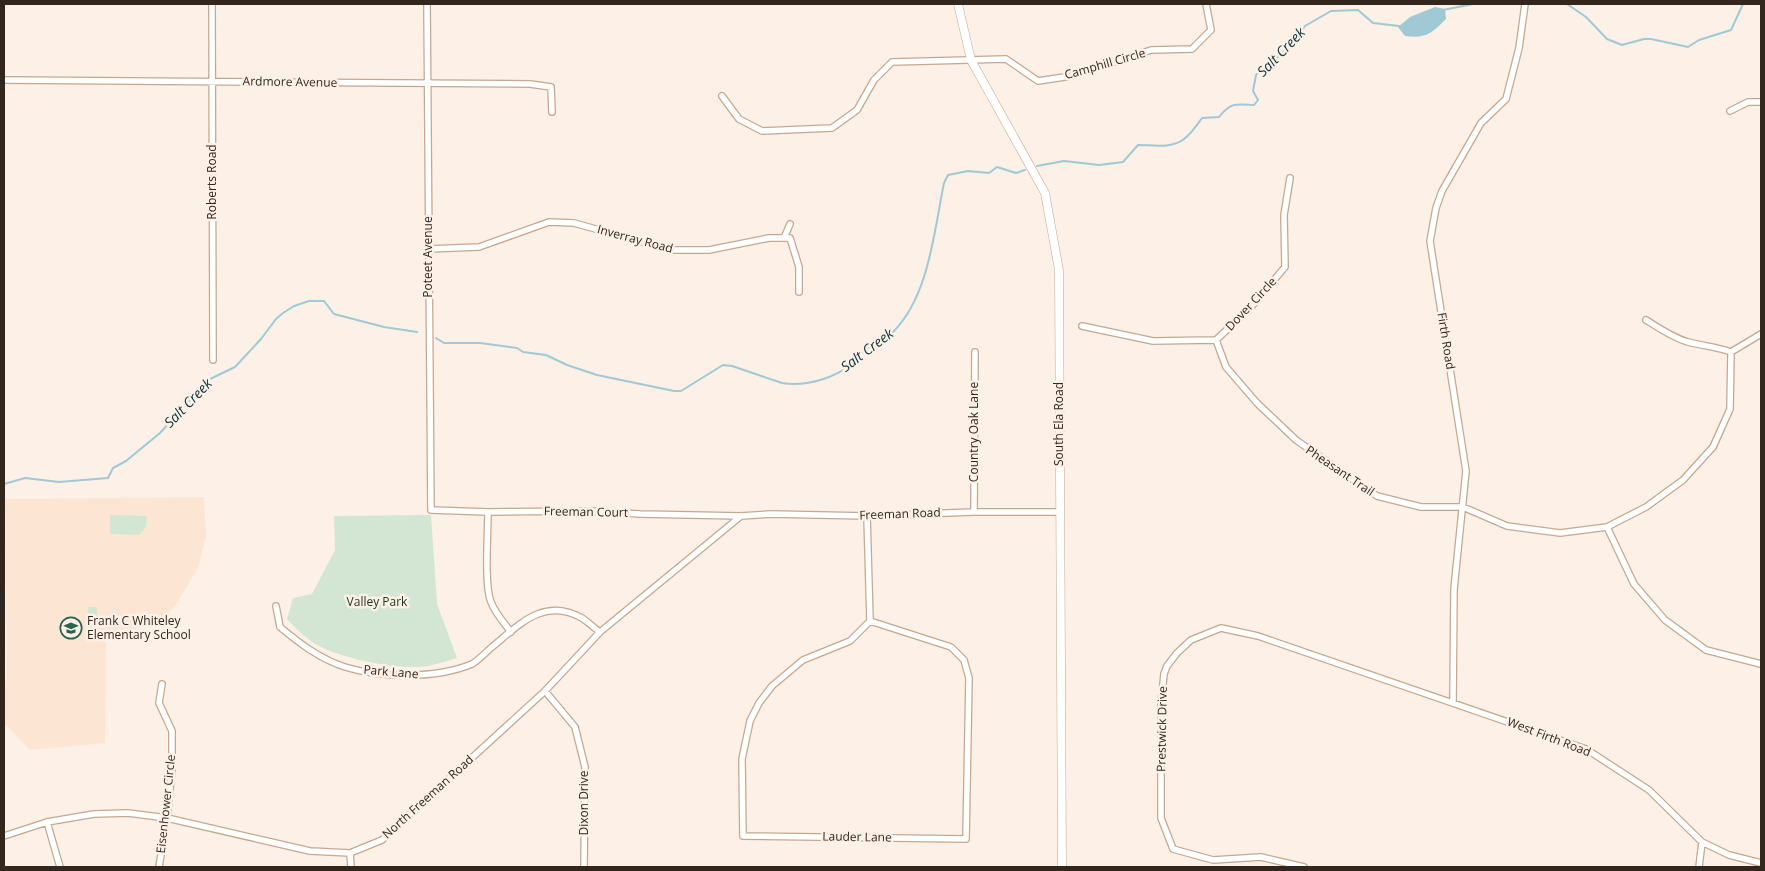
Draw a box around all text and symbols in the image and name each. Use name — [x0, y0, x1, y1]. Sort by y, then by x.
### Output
water label: Salt Creek — [1253, 22, 1310, 80]
street label: Camphill Circle — [1063, 44, 1147, 83]
street label: Ardmore Avenue — [243, 72, 338, 91]
street label: Roberts Road — [203, 144, 220, 220]
street label: Poteet Avenue — [419, 216, 436, 298]
street label: Inverray Road — [595, 220, 675, 257]
street label: Dover Circle — [1221, 273, 1280, 334]
street label: Firth Road — [1434, 311, 1459, 371]
water label: Salt Creek — [836, 323, 898, 376]
water label: Salt Creek — [160, 373, 217, 431]
street label: Country Oak Lane — [965, 382, 982, 482]
street label: South Ela Road — [1050, 382, 1067, 466]
street label: Pheasant Trail — [1303, 441, 1378, 500]
street label: Freeman Court — [544, 502, 628, 521]
street label: Freeman Road — [859, 504, 941, 523]
park label: Valley Park — [347, 593, 408, 610]
place label: Frank C Whiteley Elementary School — [87, 612, 191, 643]
school or university icon: Frank C Whiteley Elementary School — [59, 616, 83, 640]
street label: Park Lane — [363, 661, 420, 682]
street label: Prestwick Drive — [1152, 686, 1171, 772]
street label: West Firth Road — [1505, 713, 1594, 760]
street label: North Freeman Road — [378, 751, 477, 842]
street label: Eisenhower Circle — [152, 753, 179, 854]
street label: Dixon Drive — [575, 770, 592, 836]
street label: Lauder Lane — [822, 827, 892, 846]

